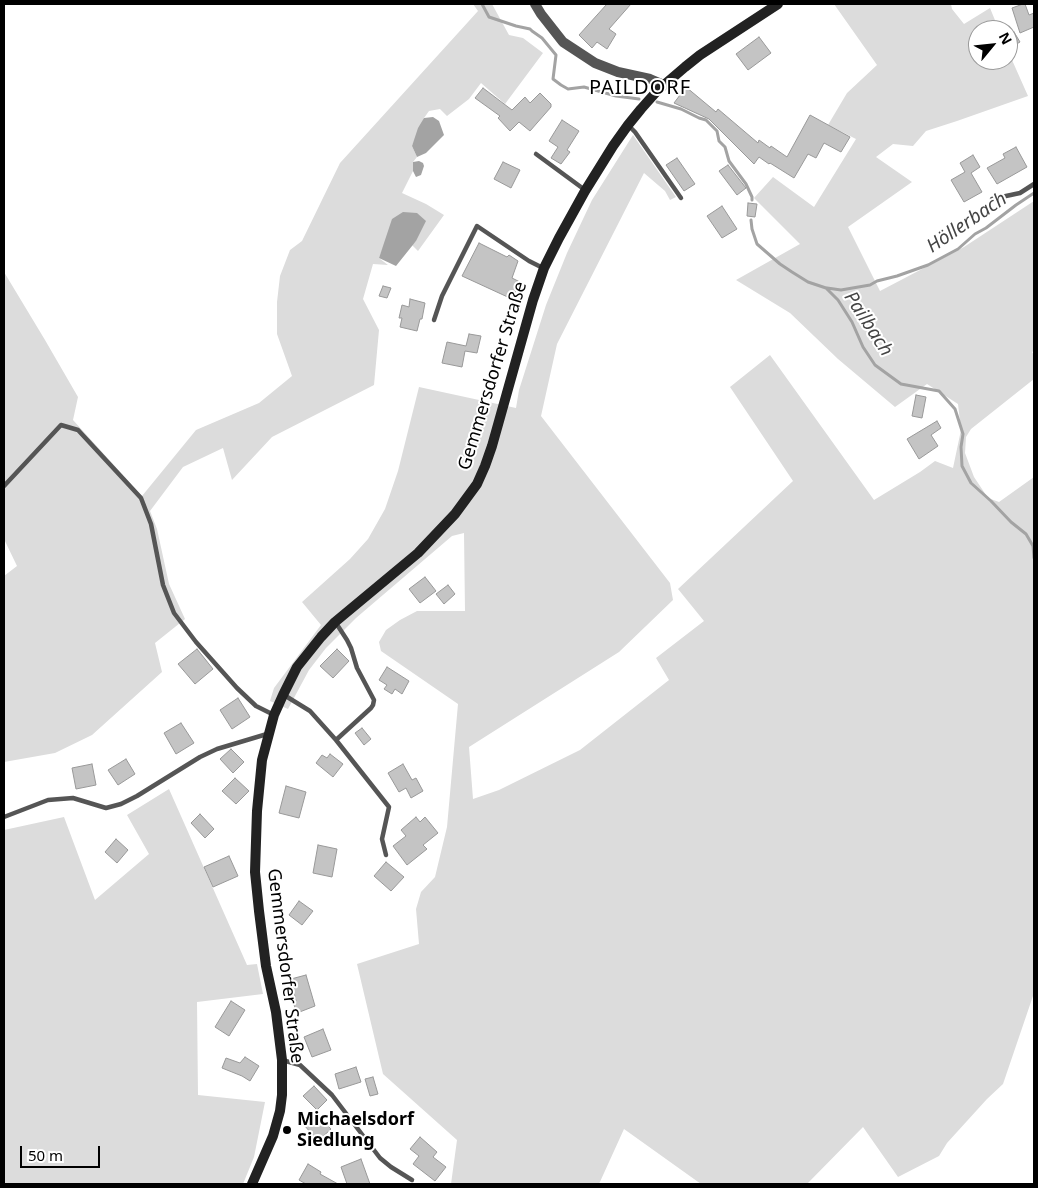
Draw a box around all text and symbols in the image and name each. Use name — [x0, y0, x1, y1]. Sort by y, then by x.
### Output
north arrow — [968, 20, 1018, 70]
text: N — [995, 29, 1017, 48]
district label: PAILDORF — [588, 76, 692, 100]
water label: Höllerbach — [923, 188, 1011, 258]
street label: Gemmersdorfer Straße — [454, 279, 532, 473]
water label: Pailbach — [839, 287, 897, 361]
street label: Gemmersdorfer Straße — [262, 867, 308, 1065]
place label: Michaelsdorf Siedlung — [297, 1109, 414, 1152]
marker: Michaelsdorf Siedlung — [281, 1124, 293, 1136]
scale bar — [22, 1136, 102, 1168]
text: 50 m — [28, 1145, 63, 1165]

